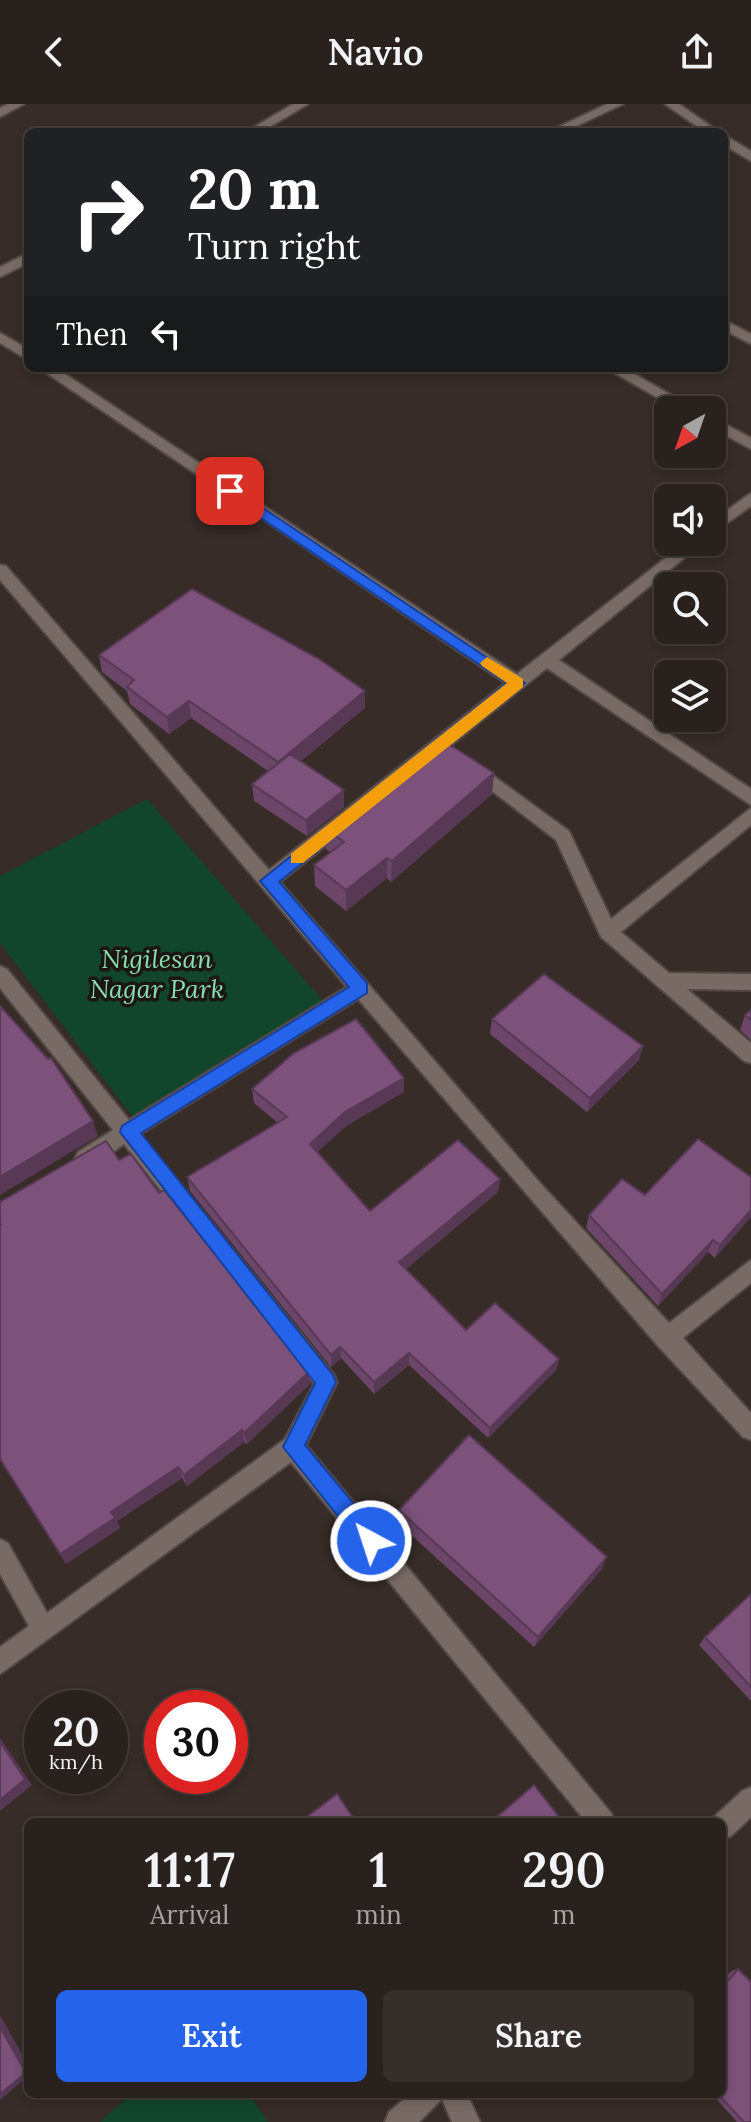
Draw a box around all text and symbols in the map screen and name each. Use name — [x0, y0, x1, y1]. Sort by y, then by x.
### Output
text: Navio — [327, 29, 424, 75]
icon: back — [32, 30, 76, 74]
icon: share — [675, 30, 719, 74]
text: 20 m — [188, 153, 320, 224]
icon: right — [56, 160, 160, 264]
text: Turn right — [188, 223, 361, 269]
icon: left — [144, 312, 188, 356]
text: Then — [56, 315, 128, 353]
north arrow — [654, 396, 726, 468]
map controls — [654, 396, 726, 732]
pin — [196, 457, 264, 525]
icon: arrive — [208, 469, 252, 513]
button: sound — [654, 484, 726, 556]
button: search — [654, 572, 726, 644]
button: layers — [654, 660, 726, 732]
park label: Nigilesan Nagar Park — [90, 942, 224, 1005]
position arrow — [329, 1499, 413, 1583]
speed limit sign: 30 — [144, 1690, 248, 1794]
text: 20 — [53, 1706, 99, 1757]
text: km/h — [49, 1749, 103, 1774]
text: 11:17 — [144, 1839, 235, 1900]
text: 1 — [369, 1839, 388, 1900]
text: 290 — [522, 1839, 606, 1900]
text: Arrival — [150, 1898, 229, 1931]
text: min — [355, 1898, 402, 1931]
text: m — [552, 1898, 576, 1931]
button: Exit — [56, 1990, 367, 2082]
button: Share — [383, 1990, 694, 2082]

